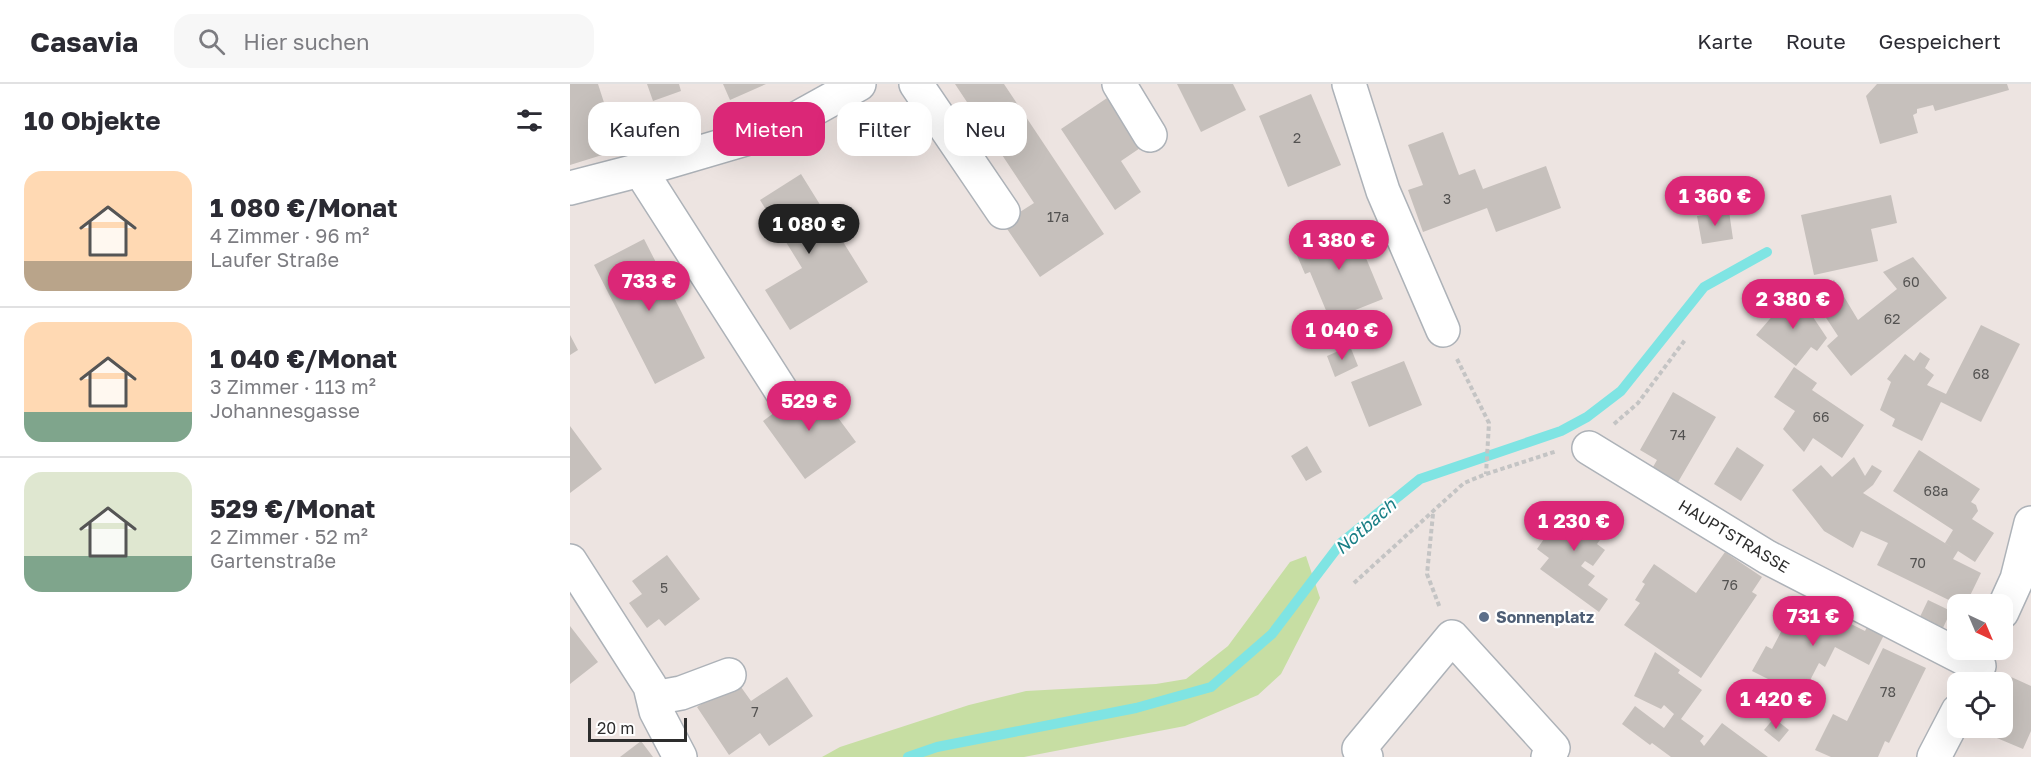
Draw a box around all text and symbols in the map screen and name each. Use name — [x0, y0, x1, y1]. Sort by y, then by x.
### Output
search box — [174, 14, 594, 68]
text: Casavia — [30, 25, 138, 58]
icon: search — [195, 25, 228, 58]
text: Hier suchen — [243, 28, 370, 55]
text: Karte — [1697, 28, 1753, 54]
text: Route — [1786, 28, 1846, 54]
text: Gespeichert — [1879, 28, 2001, 54]
chip: Kaufen — [588, 102, 701, 156]
chip: Mieten — [713, 102, 825, 156]
chip: Filter — [837, 102, 932, 156]
chip: Neu — [944, 102, 1027, 156]
icon: filters — [513, 104, 546, 137]
text: 10 Objekte — [24, 105, 160, 136]
house number: 2 — [1293, 129, 1301, 146]
pin: 1 360 € — [1660, 176, 1770, 227]
text: 1 360 € — [1679, 183, 1751, 207]
house number: 3 — [1443, 190, 1451, 207]
text: 1 080 €/Monat — [210, 192, 398, 223]
icon: home — [72, 195, 144, 267]
pin: 1 080 € — [754, 204, 864, 255]
house number: 17a — [1047, 208, 1069, 225]
text: 1 080 € — [772, 211, 846, 235]
pin: 1 380 € — [1284, 220, 1394, 271]
text: 4 Zimmer · 96 m² — [210, 223, 369, 247]
text: 1 380 € — [1303, 227, 1375, 251]
text: Laufer Straße — [210, 247, 339, 271]
pin: 733 € — [607, 261, 691, 312]
text: 733 € — [622, 268, 676, 292]
house number: 60 — [1902, 273, 1920, 290]
pin: 2 380 € — [1738, 279, 1848, 330]
text: 2 380 € — [1756, 286, 1830, 310]
pin: 1 040 € — [1287, 310, 1397, 361]
house number: 62 — [1884, 310, 1900, 327]
text: 1 040 € — [1306, 317, 1378, 341]
text: 1 040 €/Monat — [210, 343, 397, 374]
icon: home — [72, 346, 144, 418]
house number: 68 — [1972, 365, 1990, 382]
text: 3 Zimmer · 113 m² — [210, 374, 376, 398]
pin: 529 € — [767, 381, 851, 432]
text: 529 € — [781, 388, 837, 412]
text: Johannesgasse — [210, 398, 360, 422]
house number: 66 — [1813, 408, 1829, 425]
house number: 74 — [1670, 426, 1686, 443]
house number: 68a — [1924, 482, 1948, 499]
text: 529 €/Monat — [210, 493, 376, 524]
water label: Notbach — [1330, 493, 1401, 559]
street label: HAUPTSTRASSE — [1675, 495, 1793, 577]
icon: home — [72, 496, 144, 568]
pin: 1 230 € — [1519, 501, 1629, 552]
text: 1 230 € — [1538, 508, 1610, 532]
text: 2 Zimmer · 52 m² — [210, 524, 368, 548]
text: Gartenstraße — [210, 548, 336, 572]
house number: 70 — [1910, 554, 1926, 571]
house number: 76 — [1722, 576, 1738, 593]
house number: 5 — [660, 579, 668, 596]
north arrow — [1947, 594, 2013, 660]
map controls — [1947, 594, 2013, 738]
pin: 731 € — [1771, 596, 1855, 647]
text: 731 € — [1787, 603, 1839, 627]
place label: Sonnenplatz — [1496, 607, 1594, 627]
marker: Sonnenplatz — [1477, 610, 1491, 624]
button: locate — [1947, 672, 2013, 738]
pin: 1 420 € — [1721, 679, 1831, 730]
house number: 78 — [1880, 683, 1896, 700]
text: 1 420 € — [1740, 686, 1812, 710]
house number: 7 — [751, 703, 759, 720]
scale bar — [588, 715, 687, 742]
text: 20 m — [597, 718, 634, 738]

